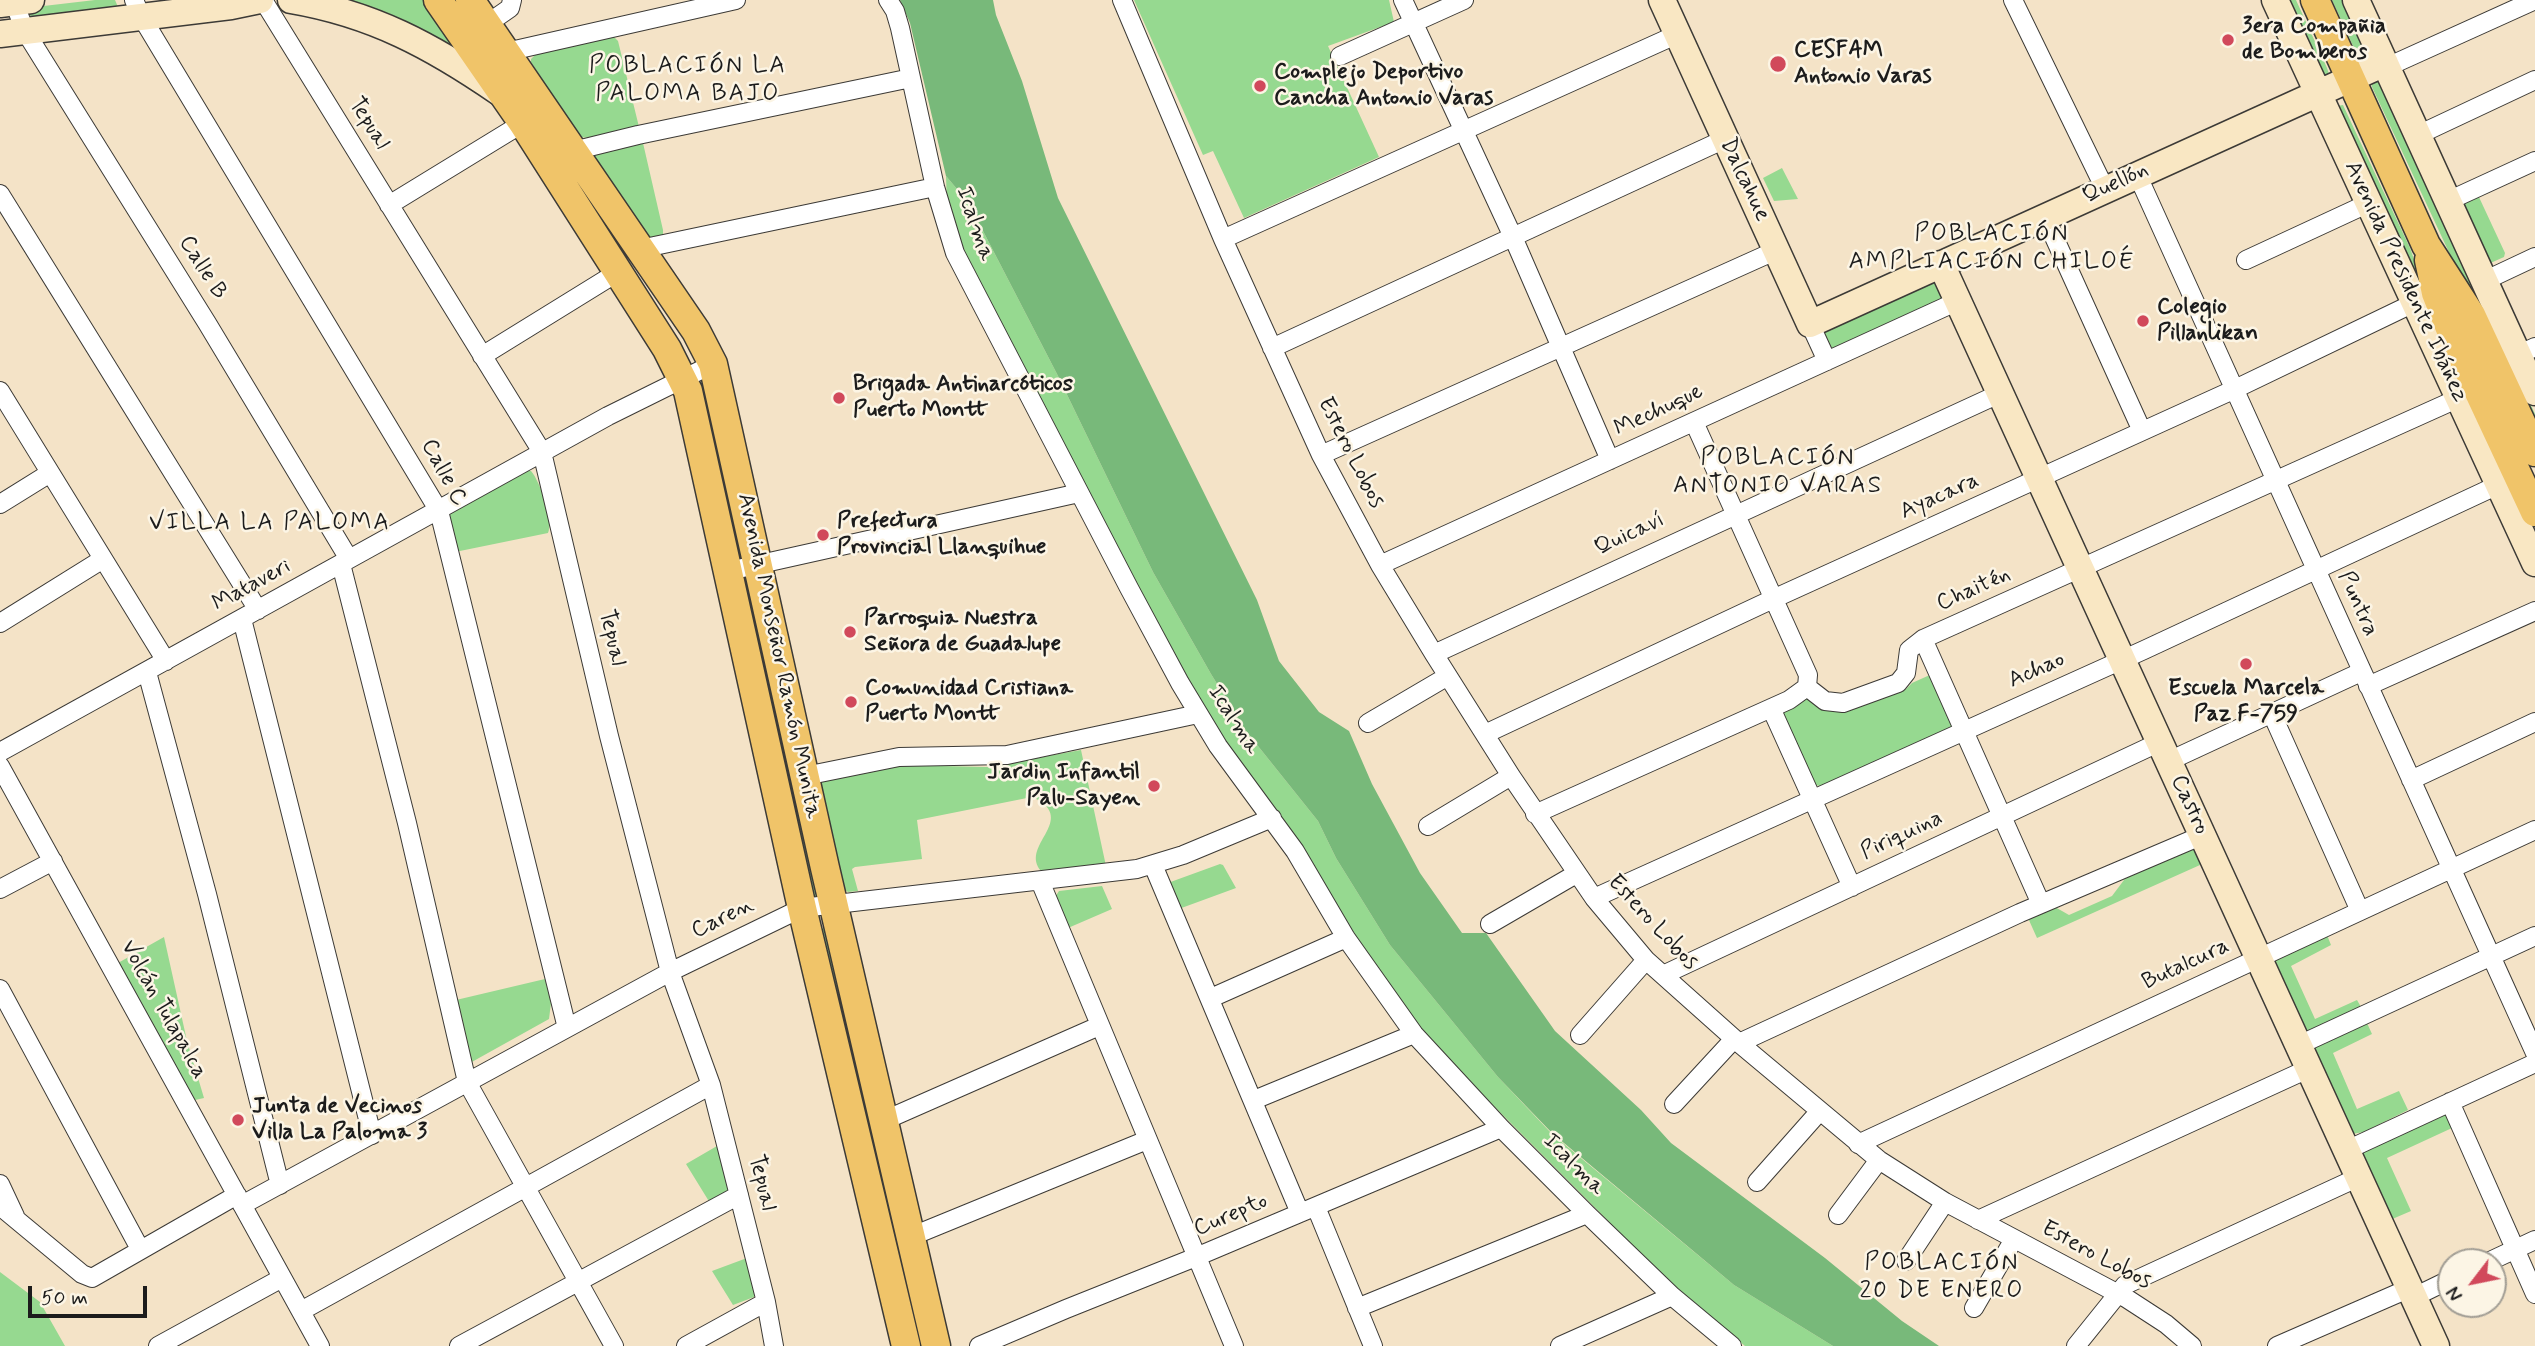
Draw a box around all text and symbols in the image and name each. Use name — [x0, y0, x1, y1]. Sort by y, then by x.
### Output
place label: 3era Compañia de Bomberos — [2242, 13, 2386, 67]
marker: 3era Compañia de Bomberos — [2220, 32, 2236, 48]
place label: CESFAM Antonio Varas — [1794, 37, 1932, 91]
district label: POBLACIÓN LA PALOMA BAJO — [594, 53, 782, 109]
marker: CESFAM Antonio Varas — [1768, 54, 1788, 74]
place label: Complejo Deportivo Cancha Antonio Varas — [1274, 59, 1493, 113]
marker: Complejo Deportivo Cancha Antonio Varas — [1252, 78, 1268, 94]
street label: Tepual — [341, 93, 395, 155]
street label: Dalcahue — [1713, 134, 1775, 226]
street label: Quellón — [2079, 157, 2153, 211]
street label: Avenida Presidente Ibáñez — [2337, 157, 2473, 407]
street label: Icalma — [948, 183, 1000, 265]
district label: POBLACIÓN AMPLIACIÓN CHILOÉ — [1852, 221, 2132, 277]
street label: Calle B — [172, 231, 232, 305]
place label: Colegio Pillanlikan — [2157, 294, 2258, 348]
marker: Colegio Pillanlikan — [2135, 313, 2151, 329]
place label: Brigada Antinarcóticos Puerto Montt — [853, 371, 1073, 425]
street label: Mechuque — [1610, 378, 1708, 444]
marker: Brigada Antinarcóticos Puerto Montt — [831, 390, 847, 406]
street label: Estero Lobos — [1310, 393, 1390, 513]
street label: Calle C — [414, 435, 472, 511]
district label: POBLACIÓN ANTONIO VARAS — [1677, 445, 1879, 501]
street label: Ayacara — [1896, 467, 1984, 527]
street label: Avenida Monseñor Ramón Munita — [730, 491, 826, 821]
street label: Quicaví — [1591, 507, 1669, 563]
place label: Prefectura Provincial Llanquihue — [837, 508, 1046, 562]
district label: VILLA LA PALOMA — [155, 510, 385, 538]
marker: Prefectura Provincial Llanquihue — [815, 527, 831, 543]
street label: Mataveri — [208, 553, 296, 619]
street label: Chaitén — [1933, 561, 2015, 619]
street label: Puntra — [2330, 567, 2384, 641]
place label: Parroquia Nuestra Señora de Guadalupe — [864, 605, 1061, 659]
street label: Tepual — [591, 607, 631, 669]
marker: Parroquia Nuestra Señora de Guadalupe — [842, 624, 858, 640]
street label: Achao — [2005, 646, 2069, 696]
marker: Escuela Marcela Paz F-759 — [2238, 656, 2254, 672]
place label: Comunidad Cristiana Puerto Montt — [865, 675, 1073, 729]
place label: Escuela Marcela Paz F-759 — [2168, 675, 2324, 729]
street label: Icalma — [1201, 680, 1265, 760]
marker: Comunidad Cristiana Puerto Montt — [843, 694, 859, 710]
place label: Jardin Infantil Palu-Sayen — [987, 759, 1140, 813]
street label: Castro — [2163, 771, 2215, 839]
marker: Jardin Infantil Palu-Sayen — [1146, 778, 1162, 794]
street label: Piriquina — [1857, 805, 1947, 867]
street label: Estero Lobos — [1601, 869, 1703, 977]
street label: Caren — [687, 892, 759, 946]
street label: Butalcura — [2138, 933, 2234, 997]
street label: Volcán Tulapalca — [113, 936, 213, 1084]
place label: Junta de Vecinos Villa La Paloma 3 — [252, 1093, 427, 1147]
marker: Junta de Vecinos Villa La Paloma 3 — [230, 1112, 246, 1128]
street label: Icalma — [1536, 1128, 1610, 1202]
street label: Tepual — [741, 1152, 781, 1214]
street label: Curepto — [1190, 1188, 1272, 1244]
street label: Estero Lobos — [2036, 1215, 2156, 1297]
north arrow — [2437, 1248, 2507, 1318]
district label: POBLACIÓN 20 DE ENERO — [1860, 1250, 2024, 1306]
scale bar — [32, 1272, 150, 1316]
text: N — [2442, 1281, 2469, 1305]
text: 50 m — [41, 1284, 88, 1312]

